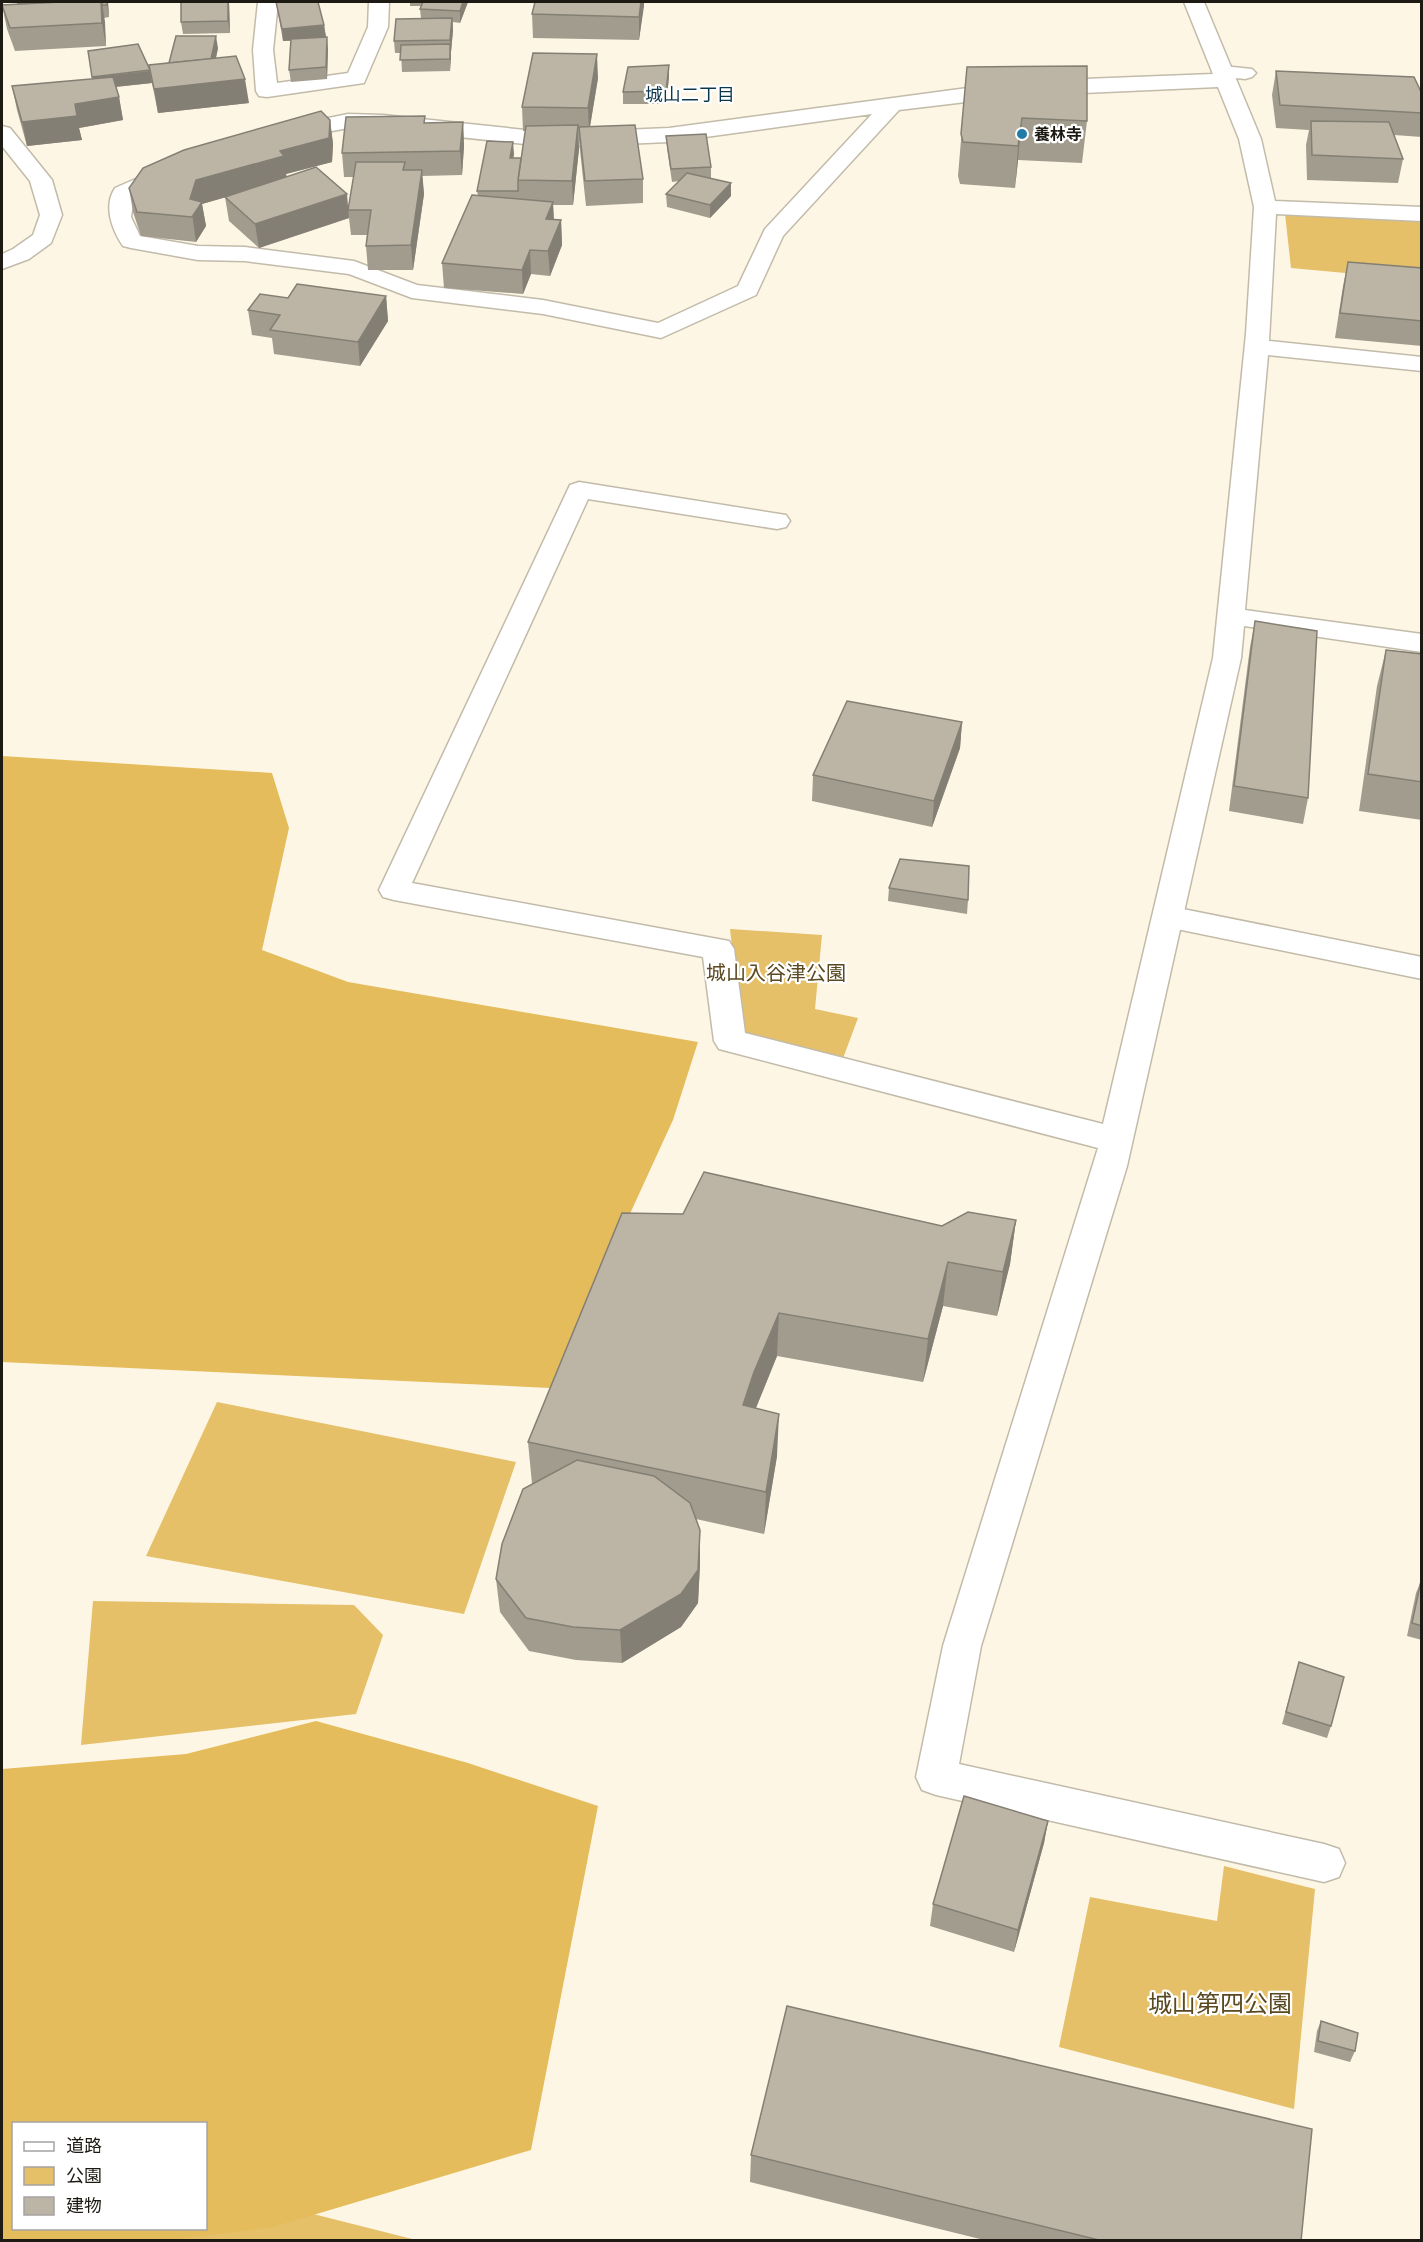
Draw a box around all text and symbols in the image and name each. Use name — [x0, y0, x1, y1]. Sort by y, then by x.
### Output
district label: 城山二丁目 — [645, 82, 735, 106]
place label: 養林寺 — [1034, 123, 1082, 145]
marker: 養林寺 — [1015, 127, 1029, 141]
park label: 城山入谷津公園 — [706, 959, 846, 986]
park label: 城山第四公園 — [1148, 1986, 1292, 2019]
legend — [12, 2122, 207, 2230]
text: 道路 — [66, 2133, 102, 2157]
text: 公園 — [66, 2163, 102, 2187]
text: 建物 — [66, 2193, 102, 2217]

